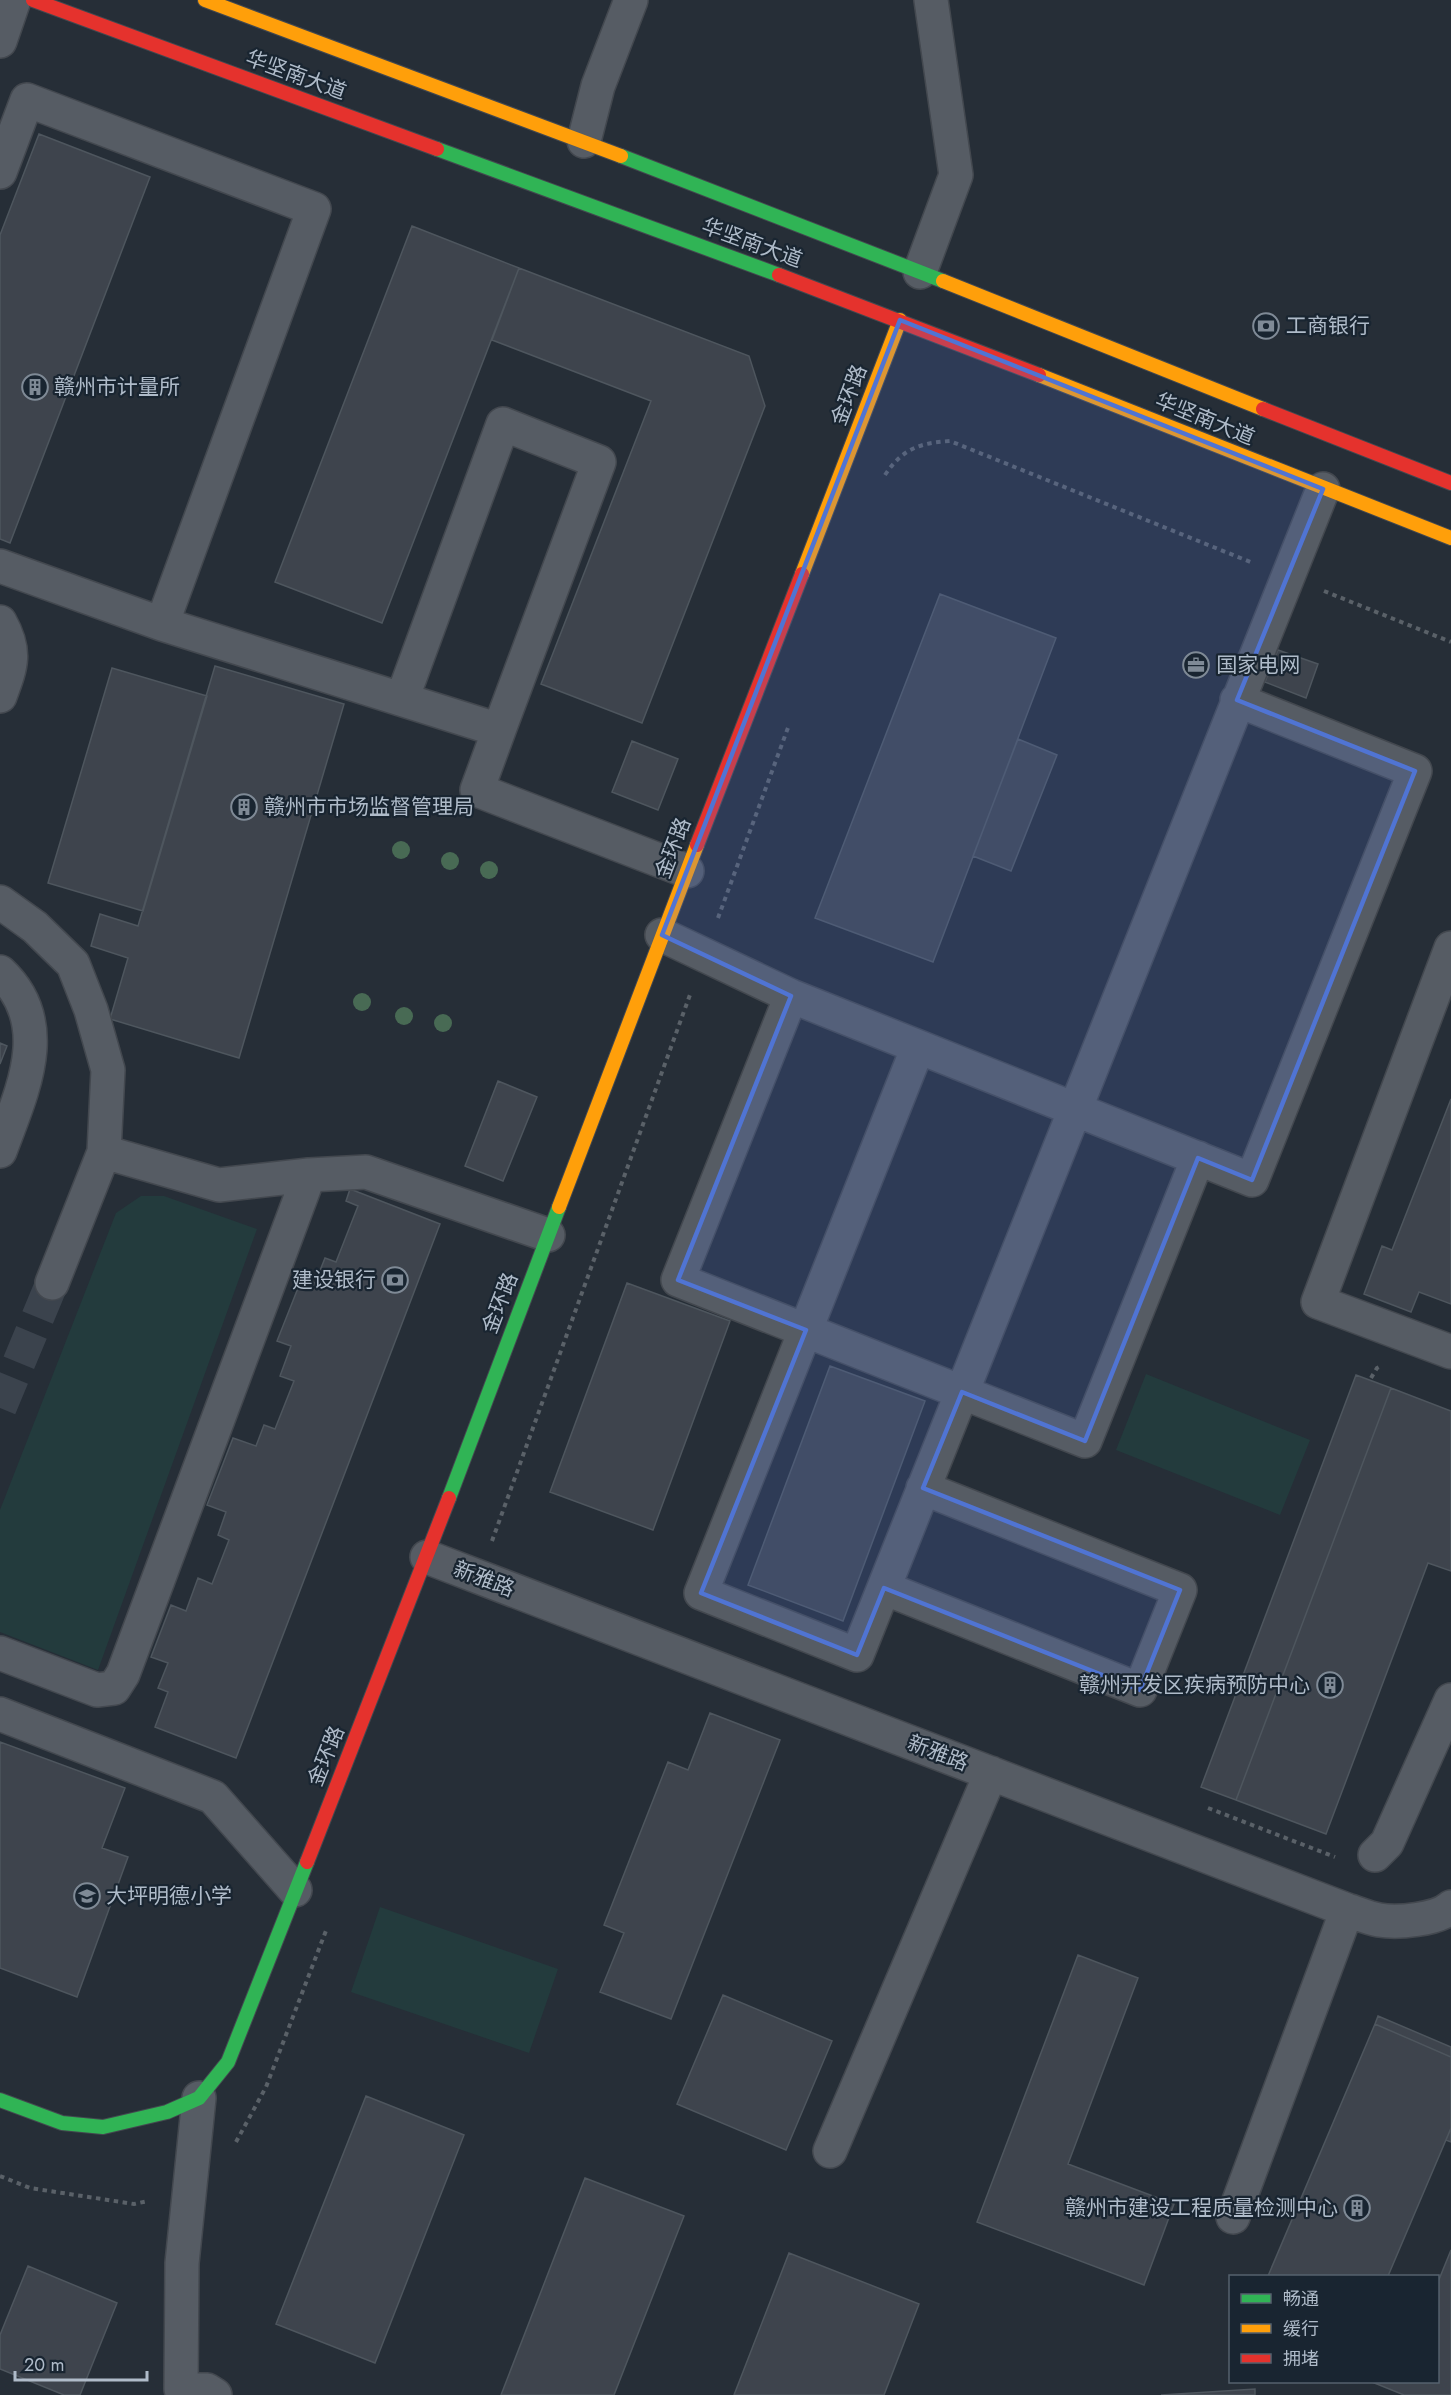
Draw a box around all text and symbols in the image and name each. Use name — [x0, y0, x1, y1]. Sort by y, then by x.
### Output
street label: 华坚南大道 — [242, 43, 350, 107]
street label: 华坚南大道 — [698, 211, 806, 275]
bank icon: 工商银行 — [1251, 311, 1281, 341]
place label: 工商银行 — [1286, 311, 1370, 341]
street label: 金环路 — [824, 360, 874, 430]
building icon: 赣州市计量所 — [20, 372, 50, 402]
place label: 赣州市计量所 — [54, 372, 180, 402]
street label: 华坚南大道 — [1151, 385, 1259, 453]
office icon: 国家电网 — [1181, 650, 1211, 680]
place label: 国家电网 — [1216, 650, 1300, 680]
building icon: 赣州市市场监督管理局 — [229, 792, 259, 822]
place label: 赣州市市场监督管理局 — [264, 792, 474, 822]
street label: 金环路 — [648, 813, 698, 883]
place label: 建设银行 — [292, 1265, 376, 1295]
bank icon: 建设银行 — [380, 1265, 410, 1295]
street label: 金环路 — [475, 1268, 525, 1338]
street label: 新雅路 — [449, 1554, 519, 1604]
place label: 赣州开发区疾病预防中心 — [1079, 1670, 1310, 1700]
building icon: 赣州开发区疾病预防中心 — [1315, 1670, 1345, 1700]
street label: 金环路 — [300, 1721, 352, 1791]
street label: 新雅路 — [903, 1728, 973, 1778]
school or university icon: 大坪明德小学 — [72, 1881, 102, 1911]
place label: 大坪明德小学 — [106, 1881, 232, 1911]
place label: 赣州市建设工程质量检测中心 — [1065, 2193, 1338, 2223]
building icon: 赣州市建设工程质量检测中心 — [1342, 2193, 1372, 2223]
legend — [1229, 2275, 1439, 2383]
text: 畅通 — [1283, 2286, 1319, 2312]
text: 缓行 — [1283, 2316, 1319, 2342]
scale bar — [15, 2344, 147, 2382]
text: 拥堵 — [1283, 2346, 1319, 2372]
text: 20 m — [24, 2352, 64, 2378]

